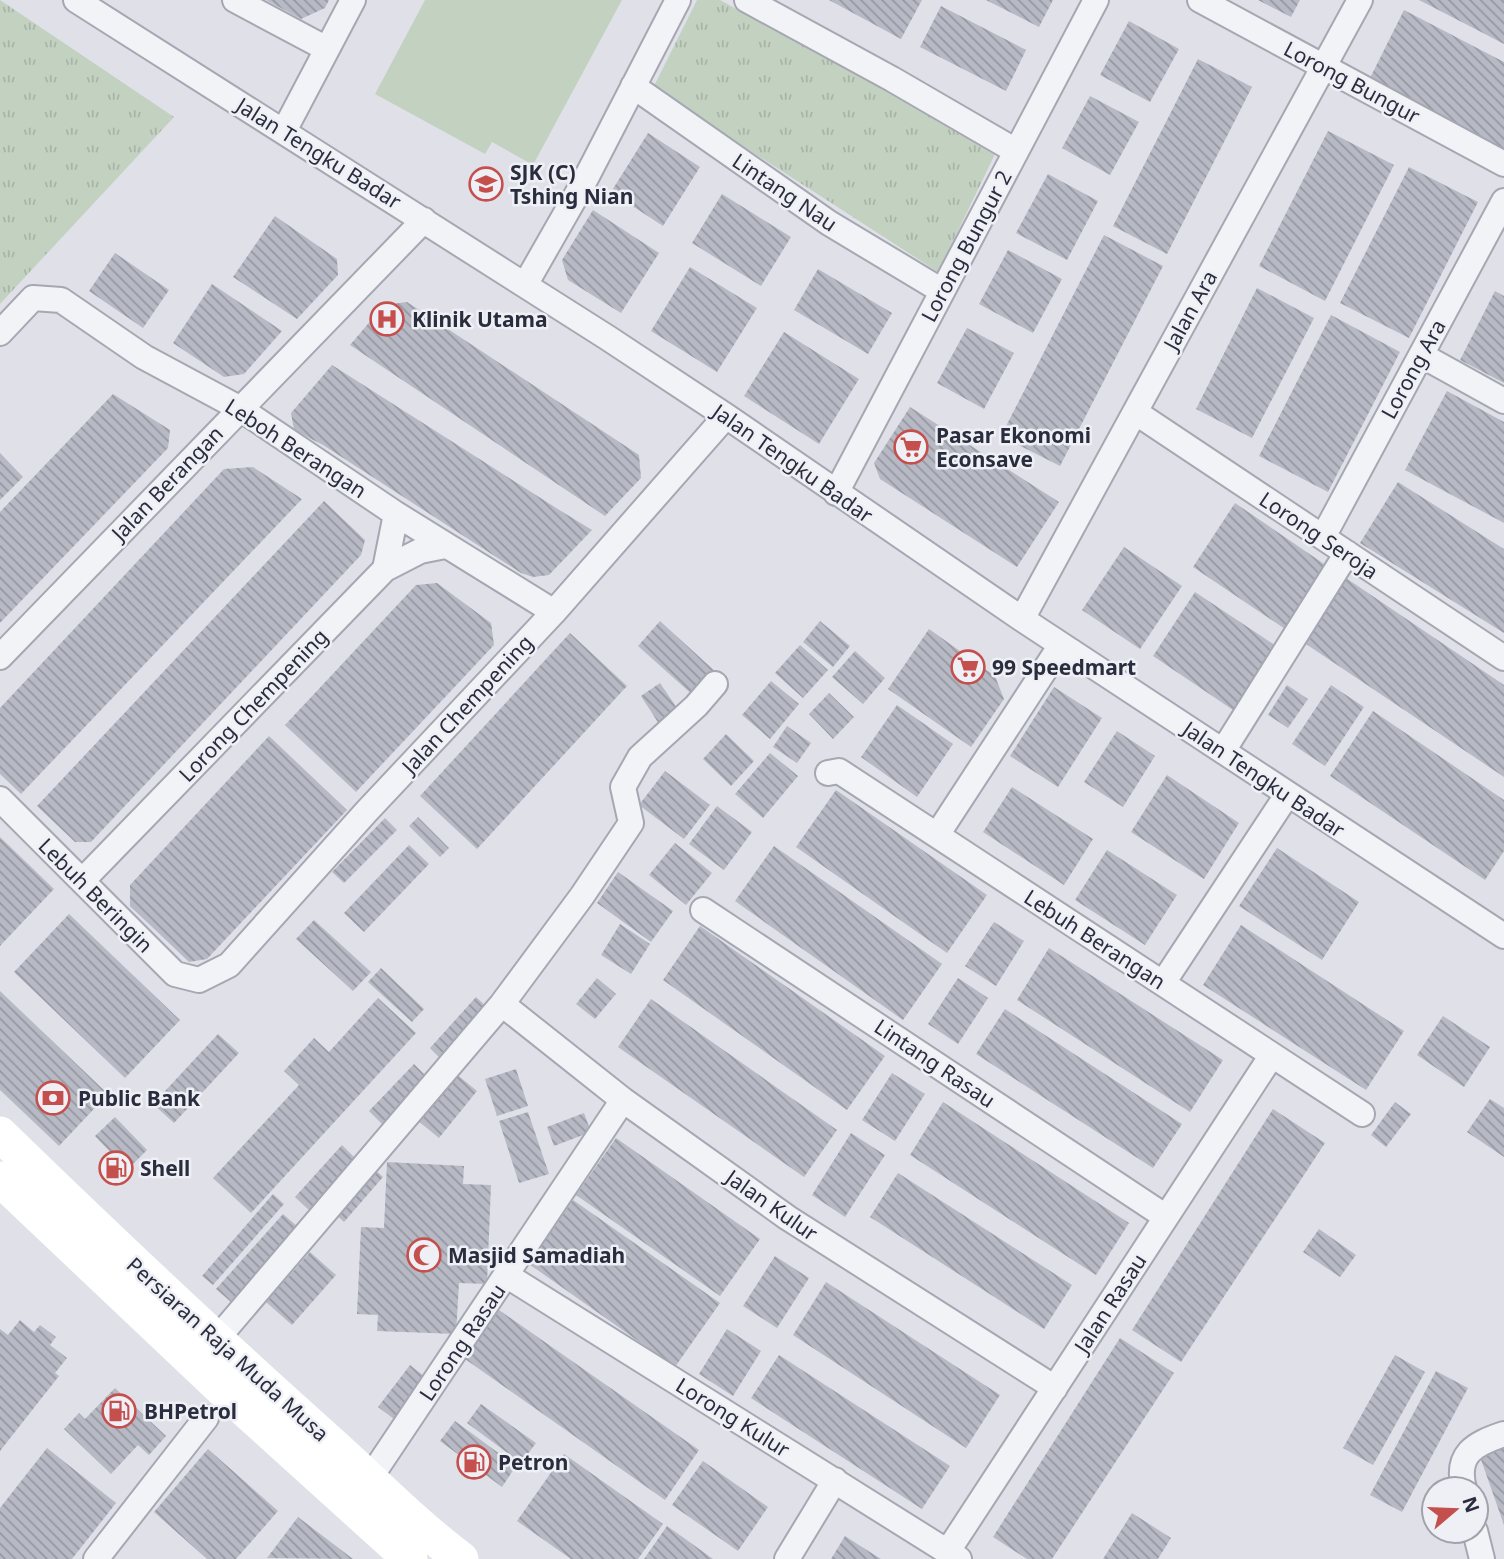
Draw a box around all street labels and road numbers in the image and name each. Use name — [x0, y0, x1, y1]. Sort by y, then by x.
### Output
street label: Lorong Bungur — [1279, 34, 1425, 130]
street label: Jalan Tengku Badar — [230, 90, 407, 215]
street label: Lintang Nau — [727, 147, 843, 237]
street label: Lorong Bungur 2 — [914, 165, 1018, 327]
street label: Jalan Ara — [1156, 265, 1223, 356]
street label: Lorong Ara — [1374, 314, 1452, 424]
street label: Leboh Berangan — [220, 392, 372, 504]
street label: Jalan Tengku Badar — [706, 396, 879, 529]
street label: Jalan Berangan — [104, 420, 229, 548]
street label: Lorong Seroja — [1254, 485, 1384, 585]
street label: Lorong Chempening — [172, 622, 334, 788]
street label: Jalan Chempening — [394, 629, 539, 781]
street label: Jalan Tengku Badar — [1176, 713, 1351, 844]
street label: Lebuh Beringin — [33, 832, 159, 958]
street label: Lebuh Berangan — [1019, 883, 1171, 995]
street label: Lintang Rasau — [869, 1012, 1001, 1114]
street label: Jalan Kulur — [719, 1162, 824, 1247]
street label: Jalan Rasau — [1066, 1248, 1152, 1360]
street label: Persiaran Raja Muda Musa — [121, 1251, 335, 1447]
street label: Lorong Rasau — [412, 1278, 512, 1406]
street label: Lorong Kulur — [671, 1371, 795, 1463]

